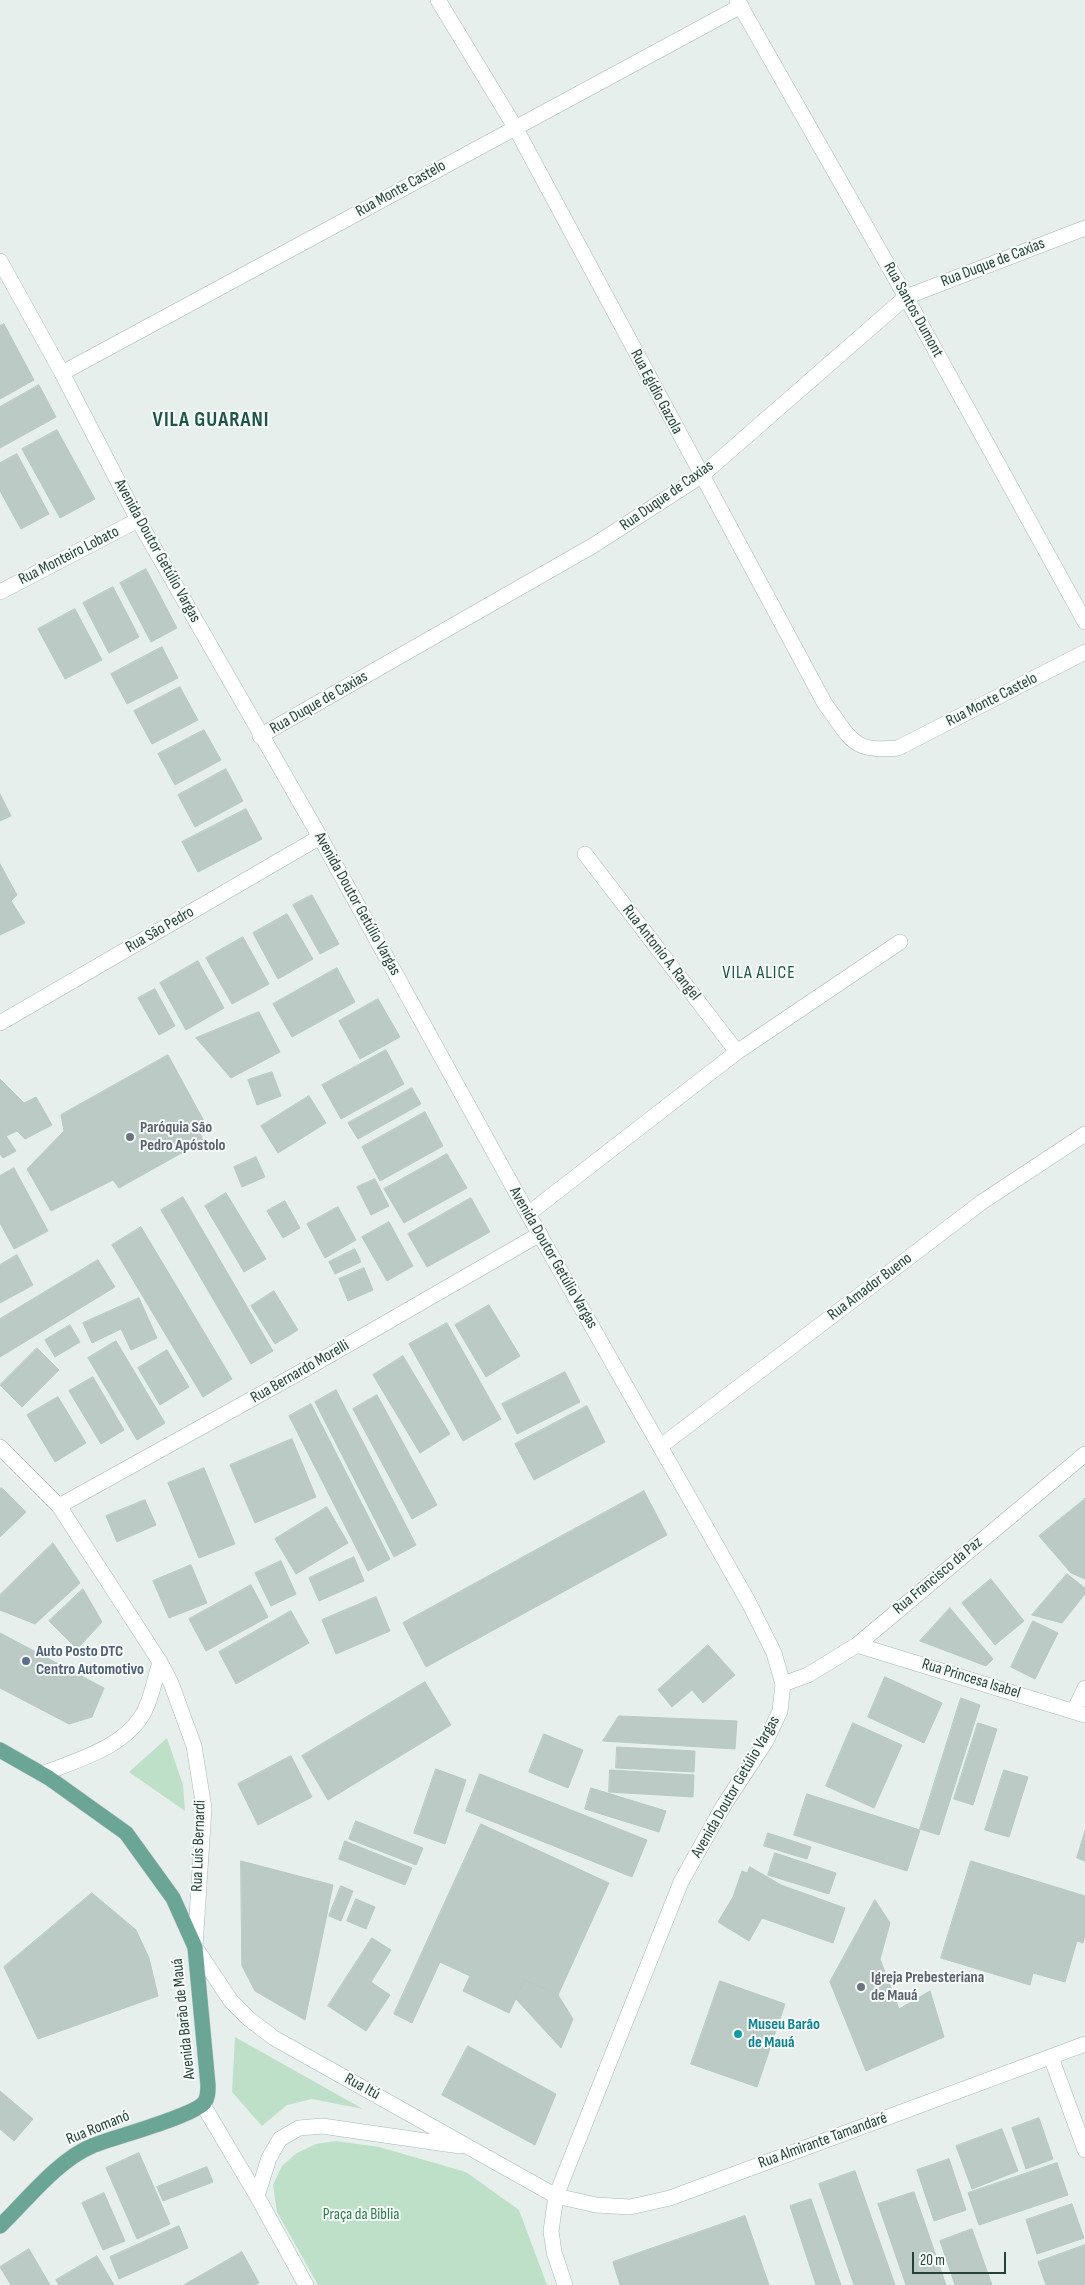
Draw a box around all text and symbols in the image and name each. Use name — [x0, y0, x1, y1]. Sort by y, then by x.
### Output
street label: Rua Monte Castelo — [353, 156, 449, 222]
street label: Rua Duque de Caxias — [938, 234, 1048, 292]
street label: Rua Santos Dumont — [879, 259, 947, 361]
street label: Rua Egídio Gazola — [626, 346, 686, 438]
district label: VILA GUARANI — [151, 408, 271, 434]
street label: Rua Duque de Caxias — [617, 457, 717, 535]
street label: Avenida Doutor Getúlio Vargas — [110, 476, 204, 626]
street label: Rua Monteiro Lobato — [16, 522, 122, 590]
street label: Rua Duque de Caxias — [267, 667, 371, 739]
street label: Rua Monte Castelo — [943, 669, 1041, 731]
street label: Avenida Doutor Getúlio Vargas — [310, 829, 404, 979]
street label: Rua Antonio A. Rangel — [618, 901, 704, 1005]
street label: Rua São Pedro — [122, 903, 198, 957]
district label: VILA ALICE — [721, 962, 797, 984]
place label: Paróquia São Pedro Apóstolo — [140, 1118, 226, 1156]
marker: Paróquia São Pedro Apóstolo — [124, 1131, 136, 1143]
street label: Avenida Doutor Getúlio Vargas — [505, 1184, 601, 1332]
street label: Rua Amador Bueno — [824, 1249, 916, 1325]
street label: Rua Bernardo Morelli — [247, 1336, 353, 1408]
street label: Rua Francisco da Paz — [889, 1533, 987, 1619]
place label: Auto Posto DTC Centro Automotivo — [36, 1642, 144, 1680]
marker: Auto Posto DTC Centro Automotivo — [20, 1655, 32, 1667]
street label: Rua Princesa Isabel — [919, 1655, 1023, 1703]
street label: Avenida Doutor Getúlio Vargas — [688, 1713, 784, 1861]
street label: Rua Luís Bernardi — [188, 1800, 210, 1892]
street label: Avenida Barão de Mauá — [168, 1958, 200, 2080]
place label: Igreja Prebesteriana de Mauá — [871, 1968, 984, 2006]
marker: Igreja Prebesteriana de Mauá — [855, 1981, 867, 1993]
place label: Museu Barão de Mauá — [748, 2015, 820, 2053]
marker: Museu Barão de Mauá — [732, 2028, 744, 2040]
street label: Rua Itú — [341, 2069, 383, 2105]
street label: Rua Romanó — [64, 2107, 132, 2149]
street label: Rua Almirante Tamandaré — [756, 2109, 890, 2173]
park label: Praça da Biblia — [323, 2205, 399, 2225]
scale bar — [915, 2242, 1009, 2274]
text: 20 m — [920, 2251, 945, 2270]

